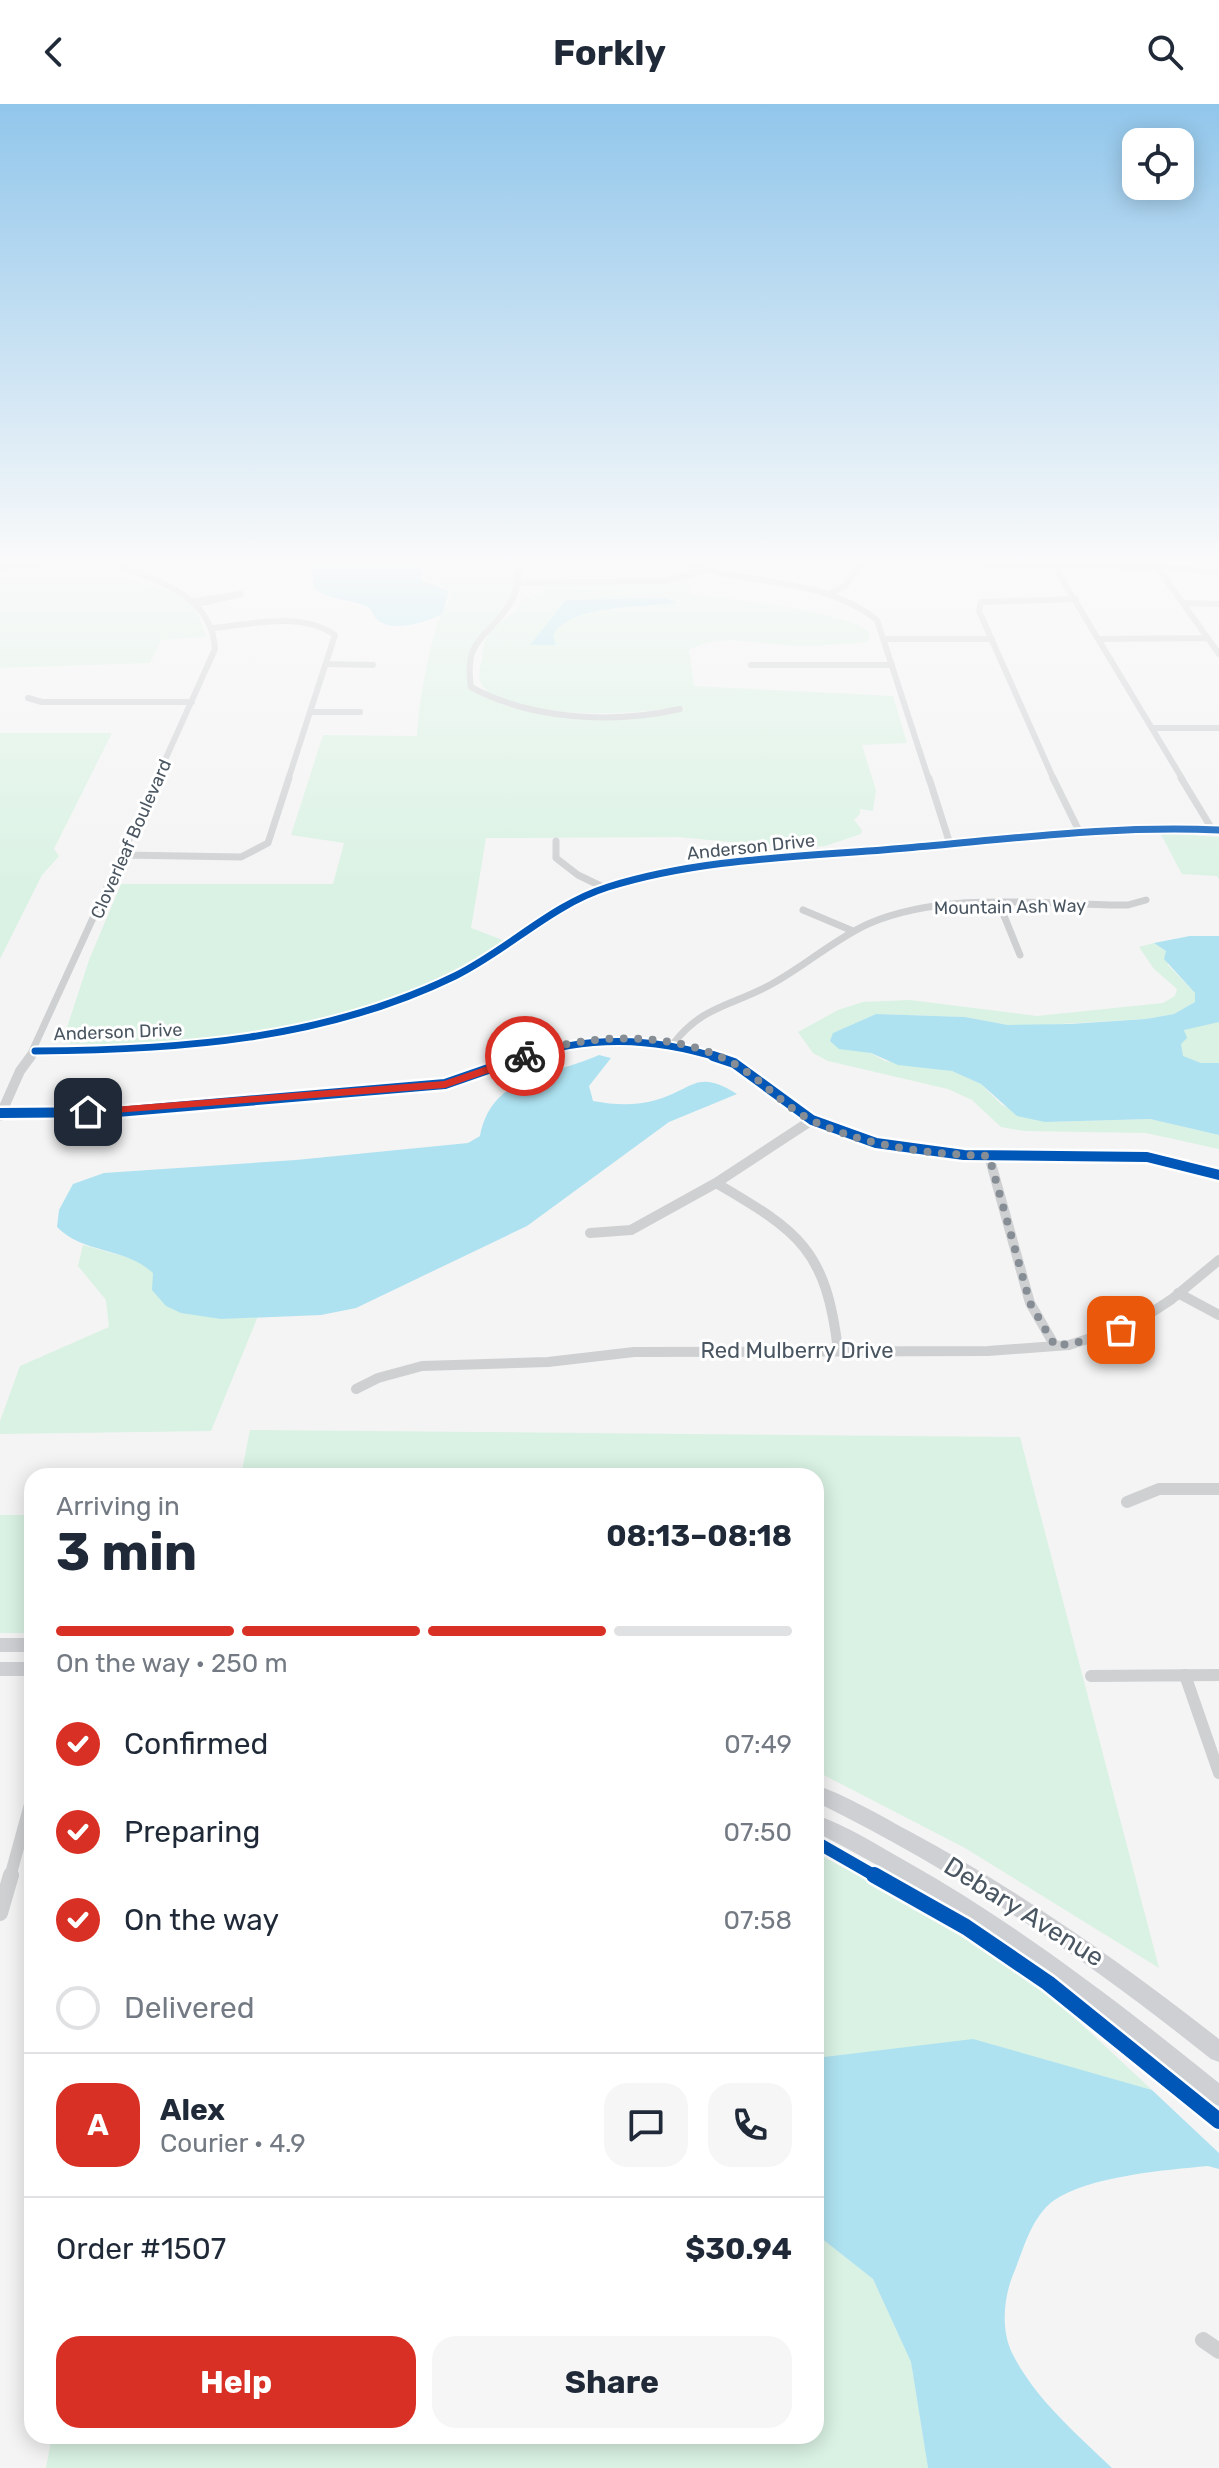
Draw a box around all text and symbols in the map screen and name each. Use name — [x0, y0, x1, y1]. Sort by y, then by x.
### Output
icon: back — [32, 30, 76, 74]
icon: search — [1143, 30, 1187, 74]
text: Forkly — [553, 31, 666, 74]
map controls — [1122, 128, 1194, 200]
button: locate — [1122, 128, 1194, 200]
street label: Cloverleaf Boulevard — [86, 756, 176, 922]
street label: Anderson Drive — [686, 829, 816, 865]
street label: Mountain Ash Way — [934, 895, 1086, 919]
courier — [485, 1016, 565, 1096]
street label: Anderson Drive — [53, 1019, 183, 1045]
icon: bike — [503, 1034, 547, 1078]
pin — [54, 1078, 122, 1146]
icon: home — [66, 1090, 110, 1134]
pin — [1087, 1296, 1155, 1364]
icon: bag — [1099, 1308, 1143, 1352]
street label: Red Mulberry Drive — [700, 1337, 894, 1364]
text: Arriving in — [56, 1491, 180, 1522]
text: 08:13–08:18 — [606, 1518, 792, 1554]
text: 3 min — [56, 1521, 197, 1583]
text: On the way · 250 m — [56, 1648, 288, 1679]
icon: check — [56, 1722, 100, 1766]
text: Confirmed — [124, 1726, 268, 1762]
text: 07:49 — [724, 1729, 792, 1760]
icon: check — [56, 1810, 100, 1854]
text: Preparing — [124, 1814, 260, 1850]
text: 07:50 — [724, 1817, 792, 1848]
street label: Debary Avenue — [938, 1850, 1110, 1974]
icon: check — [56, 1898, 100, 1942]
text: On the way — [124, 1902, 279, 1938]
text: 07:58 — [724, 1905, 792, 1936]
text: Delivered — [124, 1990, 255, 2026]
button: chat — [604, 2083, 688, 2167]
button: phone — [708, 2083, 792, 2167]
text: Alex — [160, 2092, 225, 2128]
text: A — [87, 2107, 109, 2143]
text: Courier · 4.9 — [160, 2128, 306, 2159]
text: Order #1507 — [56, 2231, 226, 2267]
text: $30.94 — [685, 2231, 792, 2267]
button: Help — [56, 2336, 416, 2428]
button: Share — [432, 2336, 792, 2428]

